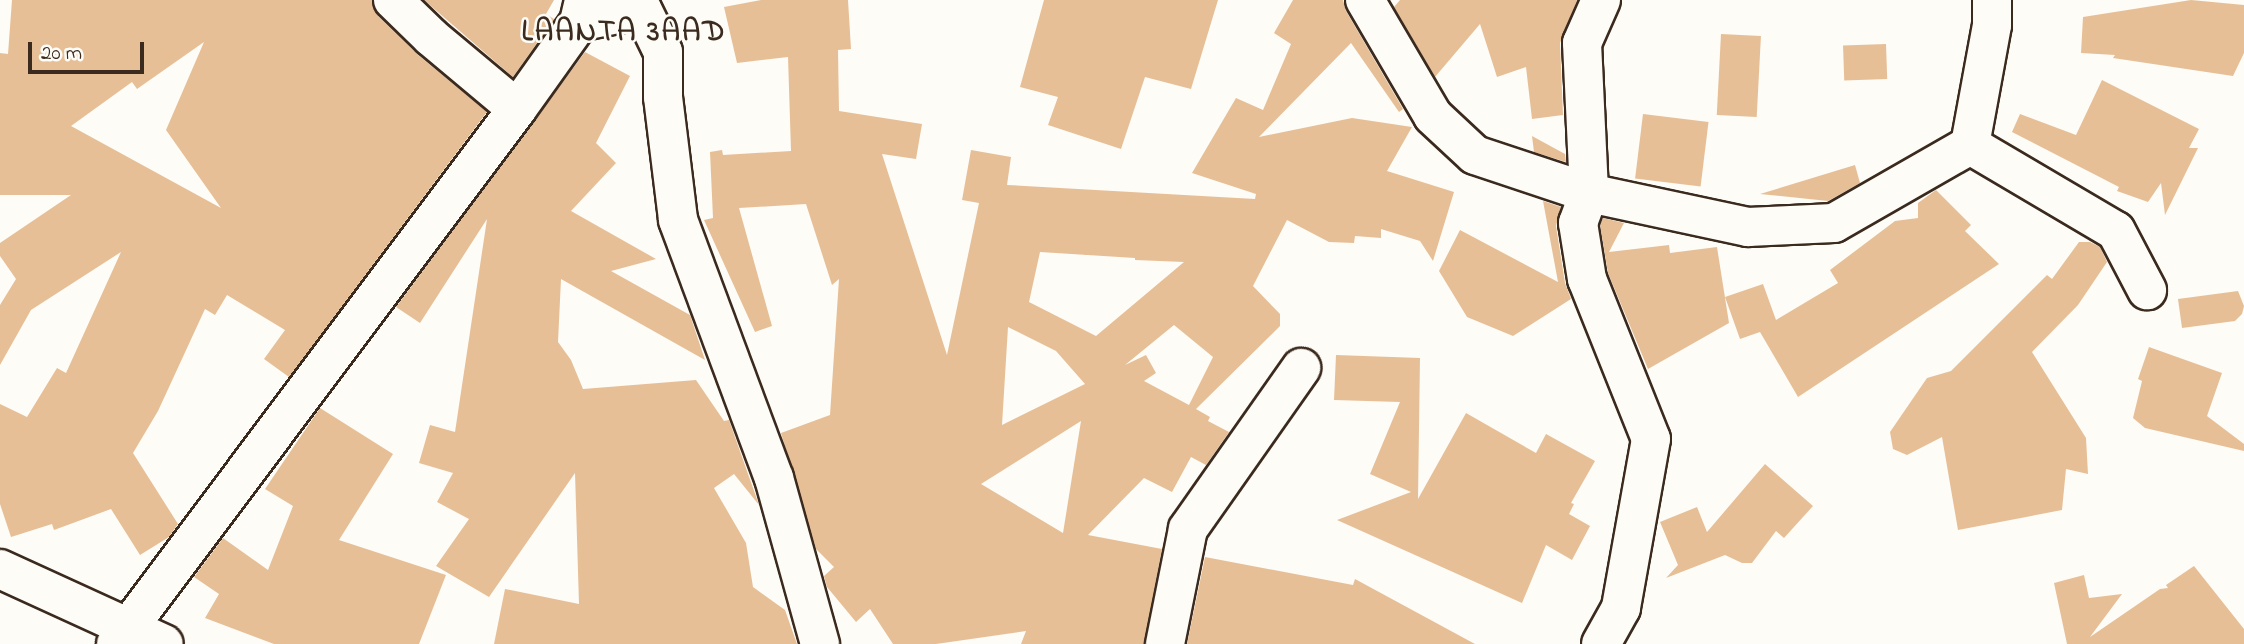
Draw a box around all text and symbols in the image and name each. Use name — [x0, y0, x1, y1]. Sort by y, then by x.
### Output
district label: LAANTA 3AAD — [523, 15, 725, 51]
scale bar — [32, 28, 147, 72]
text: 20 m — [41, 39, 82, 69]

